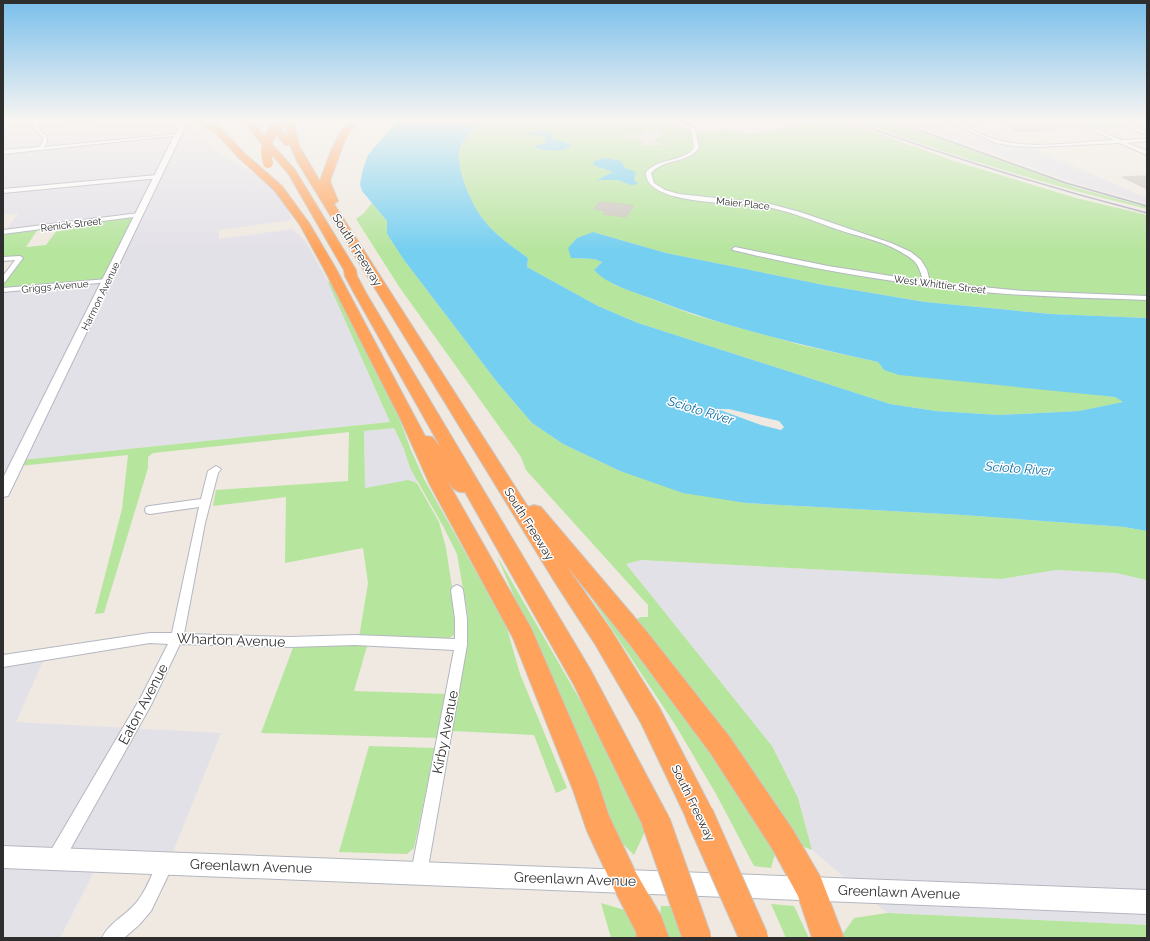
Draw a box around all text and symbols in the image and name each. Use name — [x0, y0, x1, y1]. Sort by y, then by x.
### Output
street label: Maier Place — [716, 195, 770, 212]
street label: South Freeway — [329, 211, 385, 289]
street label: Renick Street — [40, 215, 103, 234]
street label: Harmon Avenue — [79, 260, 122, 332]
street label: West Whittier Street — [893, 273, 987, 296]
street label: Griggs Avenue — [21, 278, 89, 295]
water label: Scioto River — [665, 393, 736, 428]
water label: Scioto River — [984, 459, 1054, 478]
street label: South Freeway — [501, 485, 557, 563]
street label: Wharton Avenue — [176, 630, 286, 650]
street label: Eaton Avenue — [115, 661, 171, 747]
street label: Kirby Avenue — [429, 689, 461, 775]
street label: South Freeway — [669, 763, 718, 844]
street label: Greenlawn Avenue — [190, 856, 312, 876]
street label: Greenlawn Avenue — [514, 869, 636, 889]
street label: Greenlawn Avenue — [838, 882, 960, 902]

